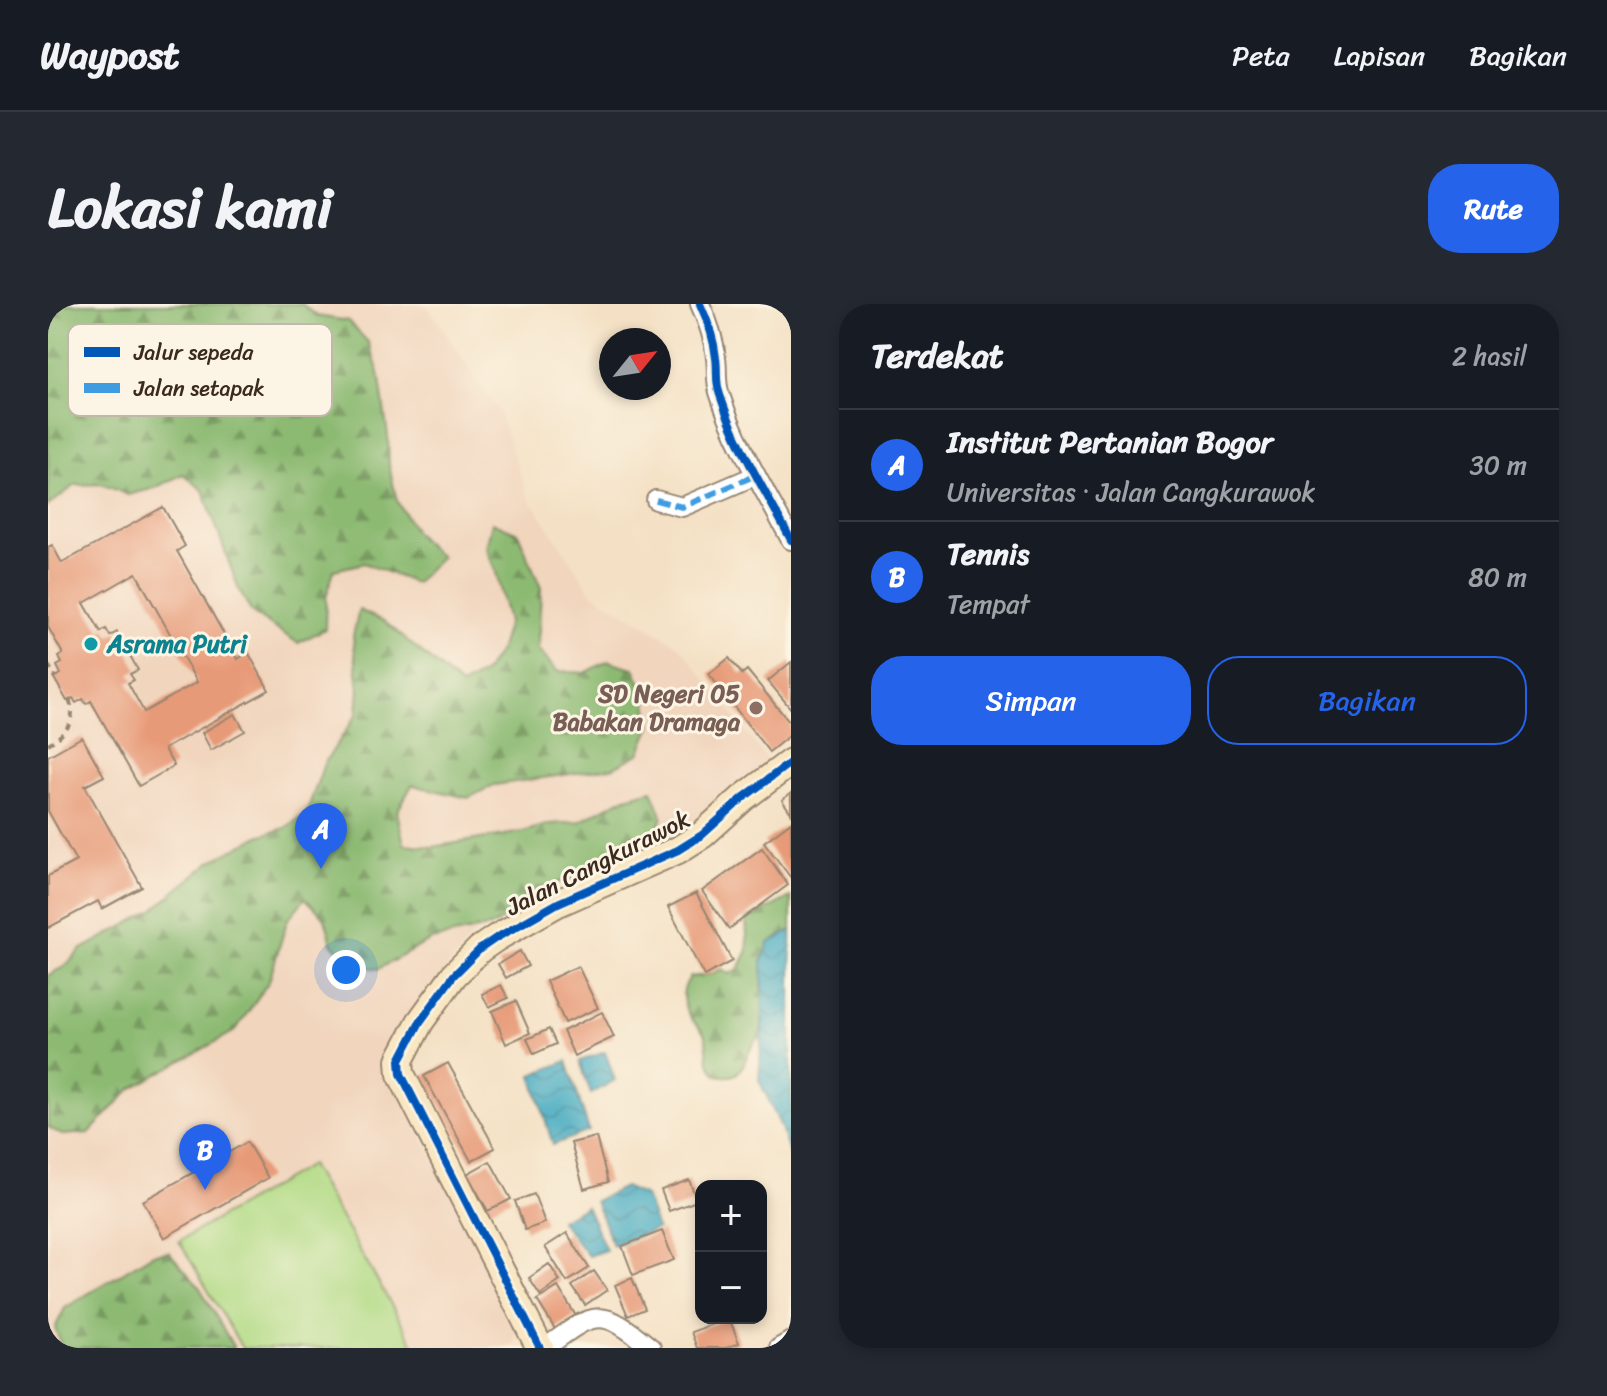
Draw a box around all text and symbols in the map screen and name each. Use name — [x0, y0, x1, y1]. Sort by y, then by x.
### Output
text: Waypost — [40, 22, 180, 89]
text: Peta — [1232, 31, 1290, 80]
text: Lapisan — [1334, 31, 1425, 80]
text: Bagikan — [1469, 31, 1567, 80]
text: Lokasi kami — [48, 159, 332, 258]
button: Rute — [1428, 164, 1559, 253]
legend — [68, 324, 332, 416]
text: Terdekat — [871, 326, 1004, 386]
north arrow — [599, 328, 671, 400]
text: Jalur sepeda — [133, 333, 254, 372]
text: 2 hasil — [1452, 333, 1527, 379]
text: Jalan setapak — [133, 369, 265, 408]
text: Institut Pertanian Bogor — [947, 415, 1273, 469]
text: A — [888, 442, 906, 488]
text: 30 m — [1470, 442, 1527, 488]
text: Universitas · Jalan Cangkurawok — [947, 469, 1315, 515]
text: Tennis — [947, 527, 1029, 581]
text: B — [889, 554, 905, 600]
text: 80 m — [1468, 554, 1527, 600]
text: Tempat — [947, 581, 1030, 627]
place label: Asrama Putri — [106, 623, 248, 665]
marker: Asrama Putri — [82, 635, 100, 653]
button: Simpan — [871, 656, 1191, 745]
button: Bagikan — [1207, 656, 1527, 745]
place label: SD Negeri 05 Babakan Dramaga — [553, 673, 741, 743]
marker: SD Negeri 05 Babakan Dramaga — [747, 699, 765, 717]
street label: Jalan Cangkurawok — [497, 798, 698, 928]
pin: A — [295, 803, 347, 869]
your location — [326, 950, 366, 990]
pin: B — [179, 1124, 231, 1190]
map controls — [695, 1180, 767, 1324]
button: + — [695, 1180, 767, 1252]
button: − — [695, 1252, 767, 1324]

